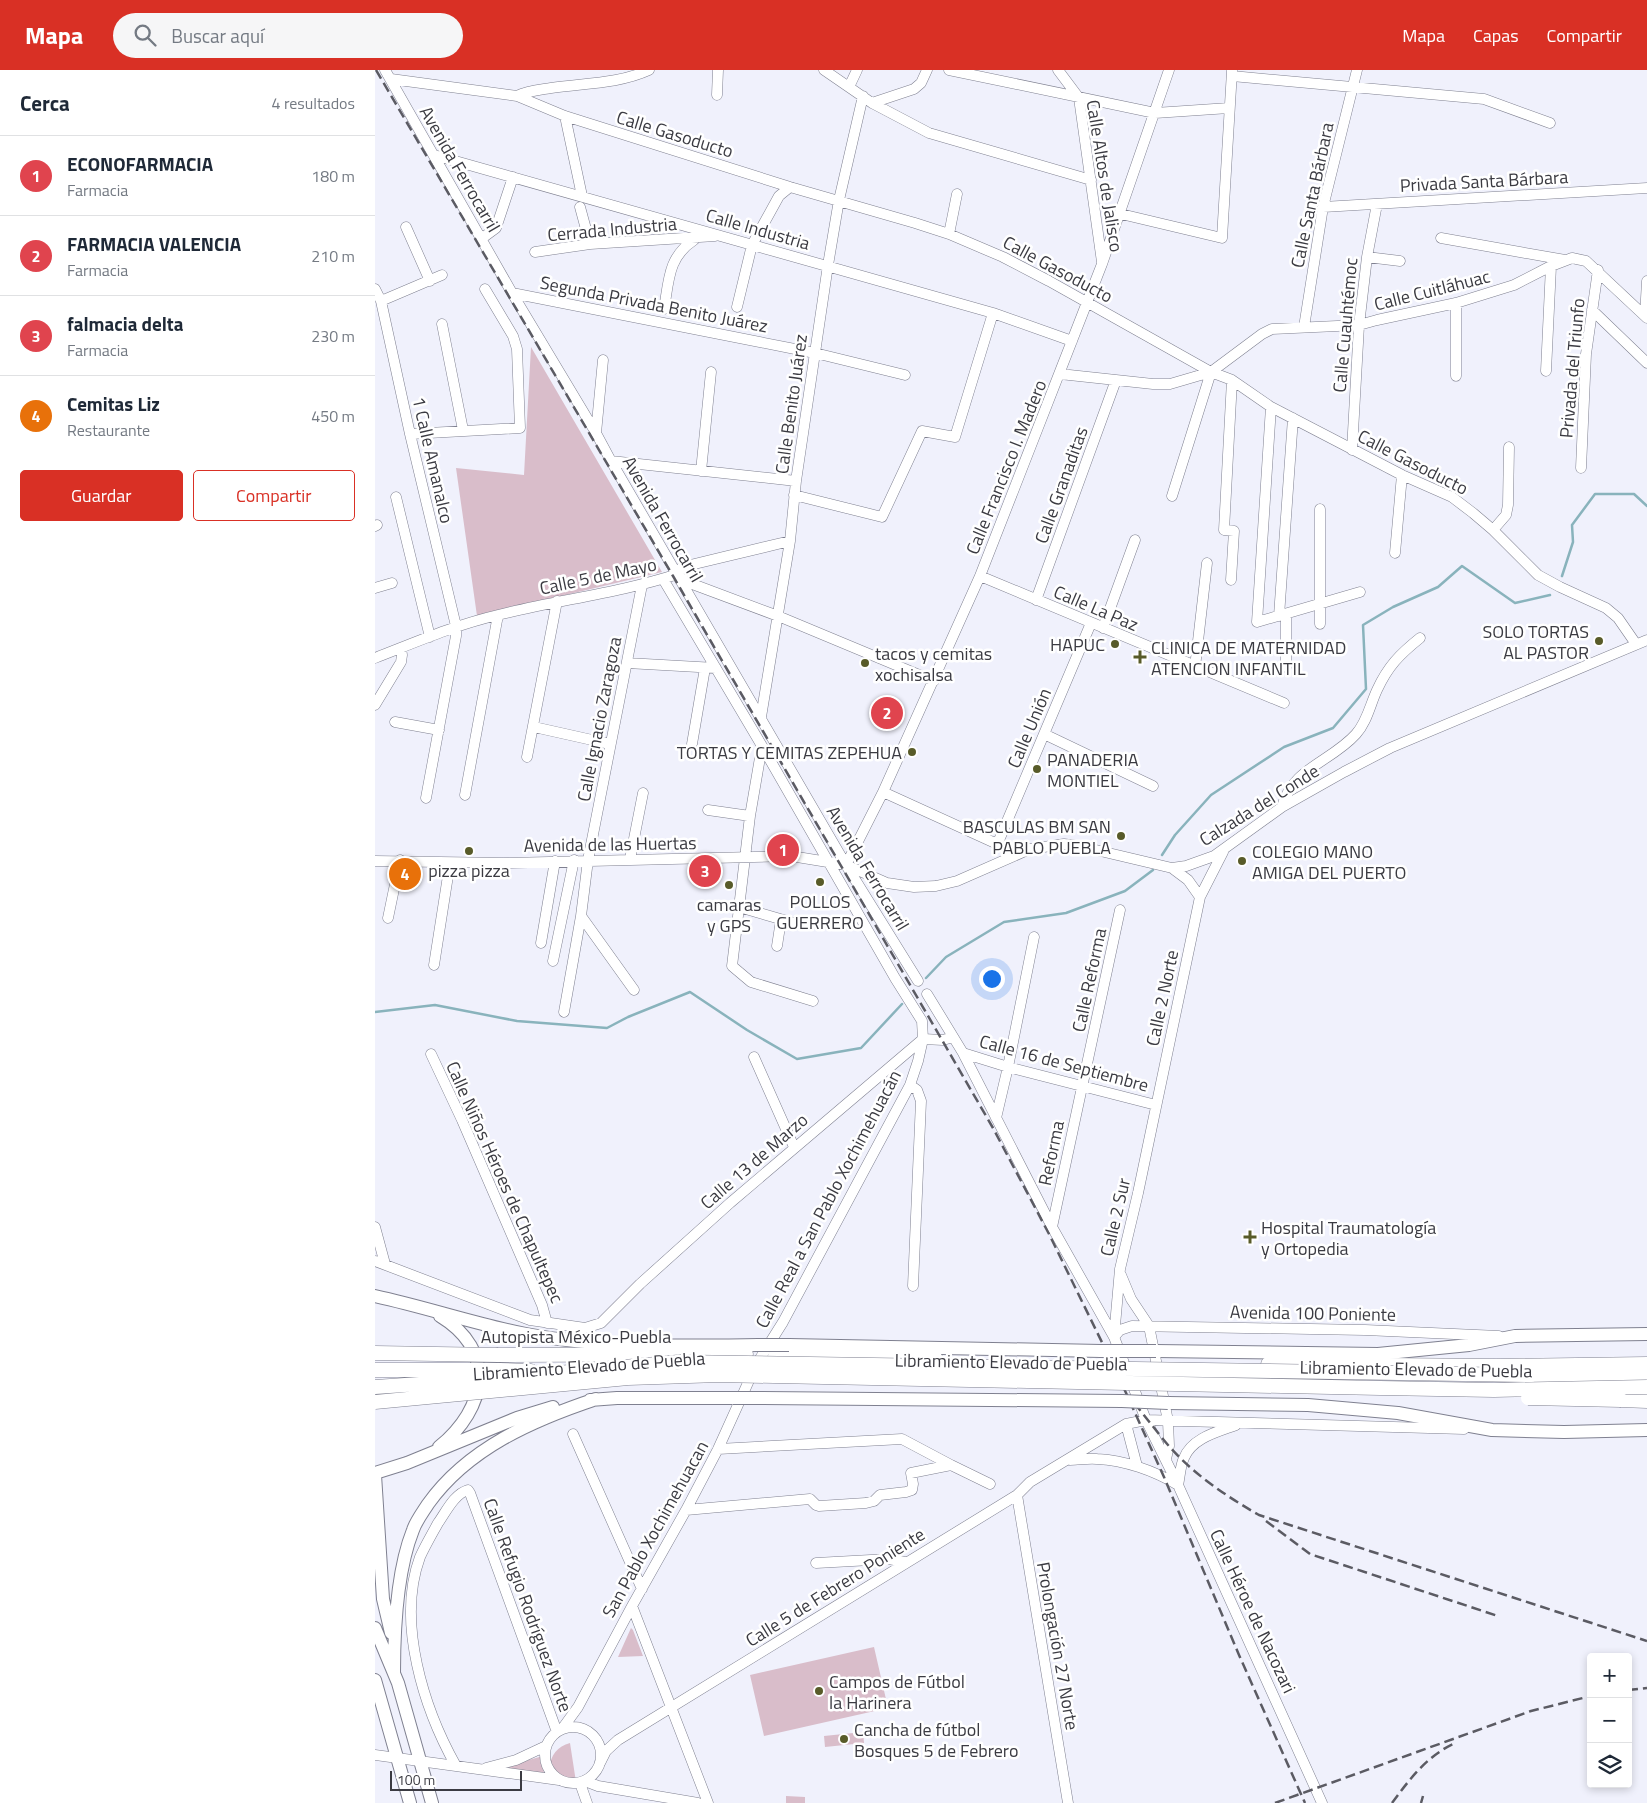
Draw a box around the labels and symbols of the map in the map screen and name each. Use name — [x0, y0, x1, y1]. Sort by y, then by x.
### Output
street label: Calle Altos de Jalisco — [1080, 98, 1130, 254]
street label: Avenida Ferrocarril — [413, 101, 507, 237]
street label: Calle Gasoducto — [613, 103, 737, 165]
street label: Calle Santa Bárbara — [1283, 120, 1341, 270]
street label: Privada Santa Bárbara — [1399, 163, 1569, 199]
street label: Calle Industria — [703, 201, 813, 257]
street label: Cerrada Industria — [546, 210, 678, 248]
street label: Calle Gasoducto — [998, 229, 1118, 309]
street label: Calle Cuauhtémoc — [1326, 256, 1364, 394]
street label: Calle Cuitláhuac — [1371, 262, 1493, 317]
street label: Segunda Privada Benito Juárez — [538, 269, 770, 339]
street label: Privada del Triunfo — [1552, 297, 1592, 439]
street label: Calle Benito Juárez — [768, 332, 814, 476]
street label: Calle Francisco I. Madero — [959, 376, 1053, 558]
street label: 1 Calle Amanalco — [405, 394, 461, 526]
street label: Calle Granaditas — [1027, 423, 1095, 547]
street label: Calle Gasoducto — [1353, 423, 1473, 501]
street label: Avenida Ferrocarril — [616, 451, 710, 587]
street label: Calle 5 de Mayo — [537, 550, 659, 602]
street label: Calle La Paz — [1049, 578, 1143, 638]
place label: SOLO TORTAS AL PASTOR — [1482, 618, 1589, 666]
place label: HAPUC — [1050, 631, 1105, 658]
street label: Calle Ignacio Zaragoza — [570, 634, 628, 804]
place label: CLINICA DE MATERNIDAD ATENCION INFANTIL — [1151, 634, 1346, 682]
marker: SOLO TORTAS AL PASTOR — [1593, 635, 1605, 647]
marker: HAPUC — [1109, 638, 1121, 650]
place label: tacos y cemitas xochisalsa — [875, 640, 992, 688]
marker: CLINICA DE MATERNIDAD ATENCION INFANTIL — [1133, 650, 1147, 664]
marker: tacos y cemitas xochisalsa — [859, 657, 871, 669]
street label: Calle Unión — [1000, 684, 1058, 772]
pin: 2 — [871, 694, 903, 732]
place label: TORTAS Y CEMITAS ZEPEHUA — [677, 739, 902, 766]
marker: TORTAS Y CEMITAS ZEPEHUA — [906, 746, 918, 758]
place label: PANADERIA MONTIEL — [1047, 746, 1139, 794]
street label: Calzada del Conde — [1194, 757, 1324, 853]
marker: PANADERIA MONTIEL — [1031, 763, 1043, 775]
street label: Avenida Ferrocarril — [820, 800, 916, 936]
place label: BASCULAS BM SAN PABLO PUEBLA — [963, 813, 1111, 861]
street label: Avenida de las Huertas — [523, 829, 697, 859]
marker: BASCULAS BM SAN PABLO PUEBLA — [1115, 830, 1127, 842]
pin: 1 — [767, 831, 799, 869]
place label: COLEGIO MANO AMIGA DEL PUERTO — [1252, 838, 1406, 886]
marker: pizza pizza — [463, 845, 475, 857]
pin: 3 — [689, 852, 721, 890]
pin: 4 — [389, 855, 421, 893]
marker: COLEGIO MANO AMIGA DEL PUERTO — [1236, 855, 1248, 867]
place label: pizza pizza — [428, 857, 510, 884]
marker: POLLOS GUERRERO — [814, 876, 826, 888]
marker: camaras y GPS — [723, 879, 735, 891]
place label: POLLOS GUERRERO — [776, 888, 864, 936]
place label: camaras y GPS — [697, 891, 761, 939]
street label: Calle Reforma — [1065, 925, 1113, 1035]
street label: Calle 2 Norte — [1139, 948, 1185, 1048]
your location — [979, 966, 1005, 992]
street label: Calle 16 de Septiembre — [976, 1027, 1152, 1099]
street label: Calle Niños Héroes de Chapultepec — [439, 1057, 571, 1307]
street label: Calle Real a San Pablo Xochimehuacán — [748, 1065, 908, 1333]
street label: Calle 13 de Marzo — [694, 1107, 814, 1215]
street label: Reforma — [1031, 1118, 1071, 1188]
street label: Calle 2 Sur — [1093, 1175, 1137, 1259]
place label: Hospital Traumatología y Ortopedia — [1261, 1214, 1436, 1262]
marker: Hospital Traumatología y Ortopedia — [1243, 1230, 1257, 1244]
street label: Avenida 100 Poniente — [1230, 1298, 1396, 1328]
street label: Autopista México-Puebla — [481, 1323, 671, 1350]
street label: Libramiento Elevado de Puebla — [472, 1344, 706, 1388]
street label: Libramiento Elevado de Puebla — [894, 1346, 1128, 1378]
street label: Libramiento Elevado de Puebla — [1299, 1353, 1533, 1385]
street label: San Pablo Xochimehuacan — [595, 1436, 715, 1622]
street label: Calle Refugio Rodríguez Norte — [477, 1494, 579, 1716]
street label: Calle 5 de Febrero Poniente — [740, 1521, 930, 1653]
street label: Calle Héroe de Nacozari — [1203, 1525, 1303, 1697]
street label: Prolongación 27 Norte — [1030, 1560, 1086, 1732]
place label: Campos de Fútbol la Harinera — [829, 1668, 965, 1716]
marker: Campos de Fútbol la Harinera — [813, 1685, 825, 1697]
place label: Cancha de fútbol Bosques 5 de Febrero — [854, 1716, 1018, 1764]
marker: Cancha de fútbol Bosques 5 de Febrero — [838, 1733, 850, 1745]
scale bar — [390, 1768, 523, 1791]

